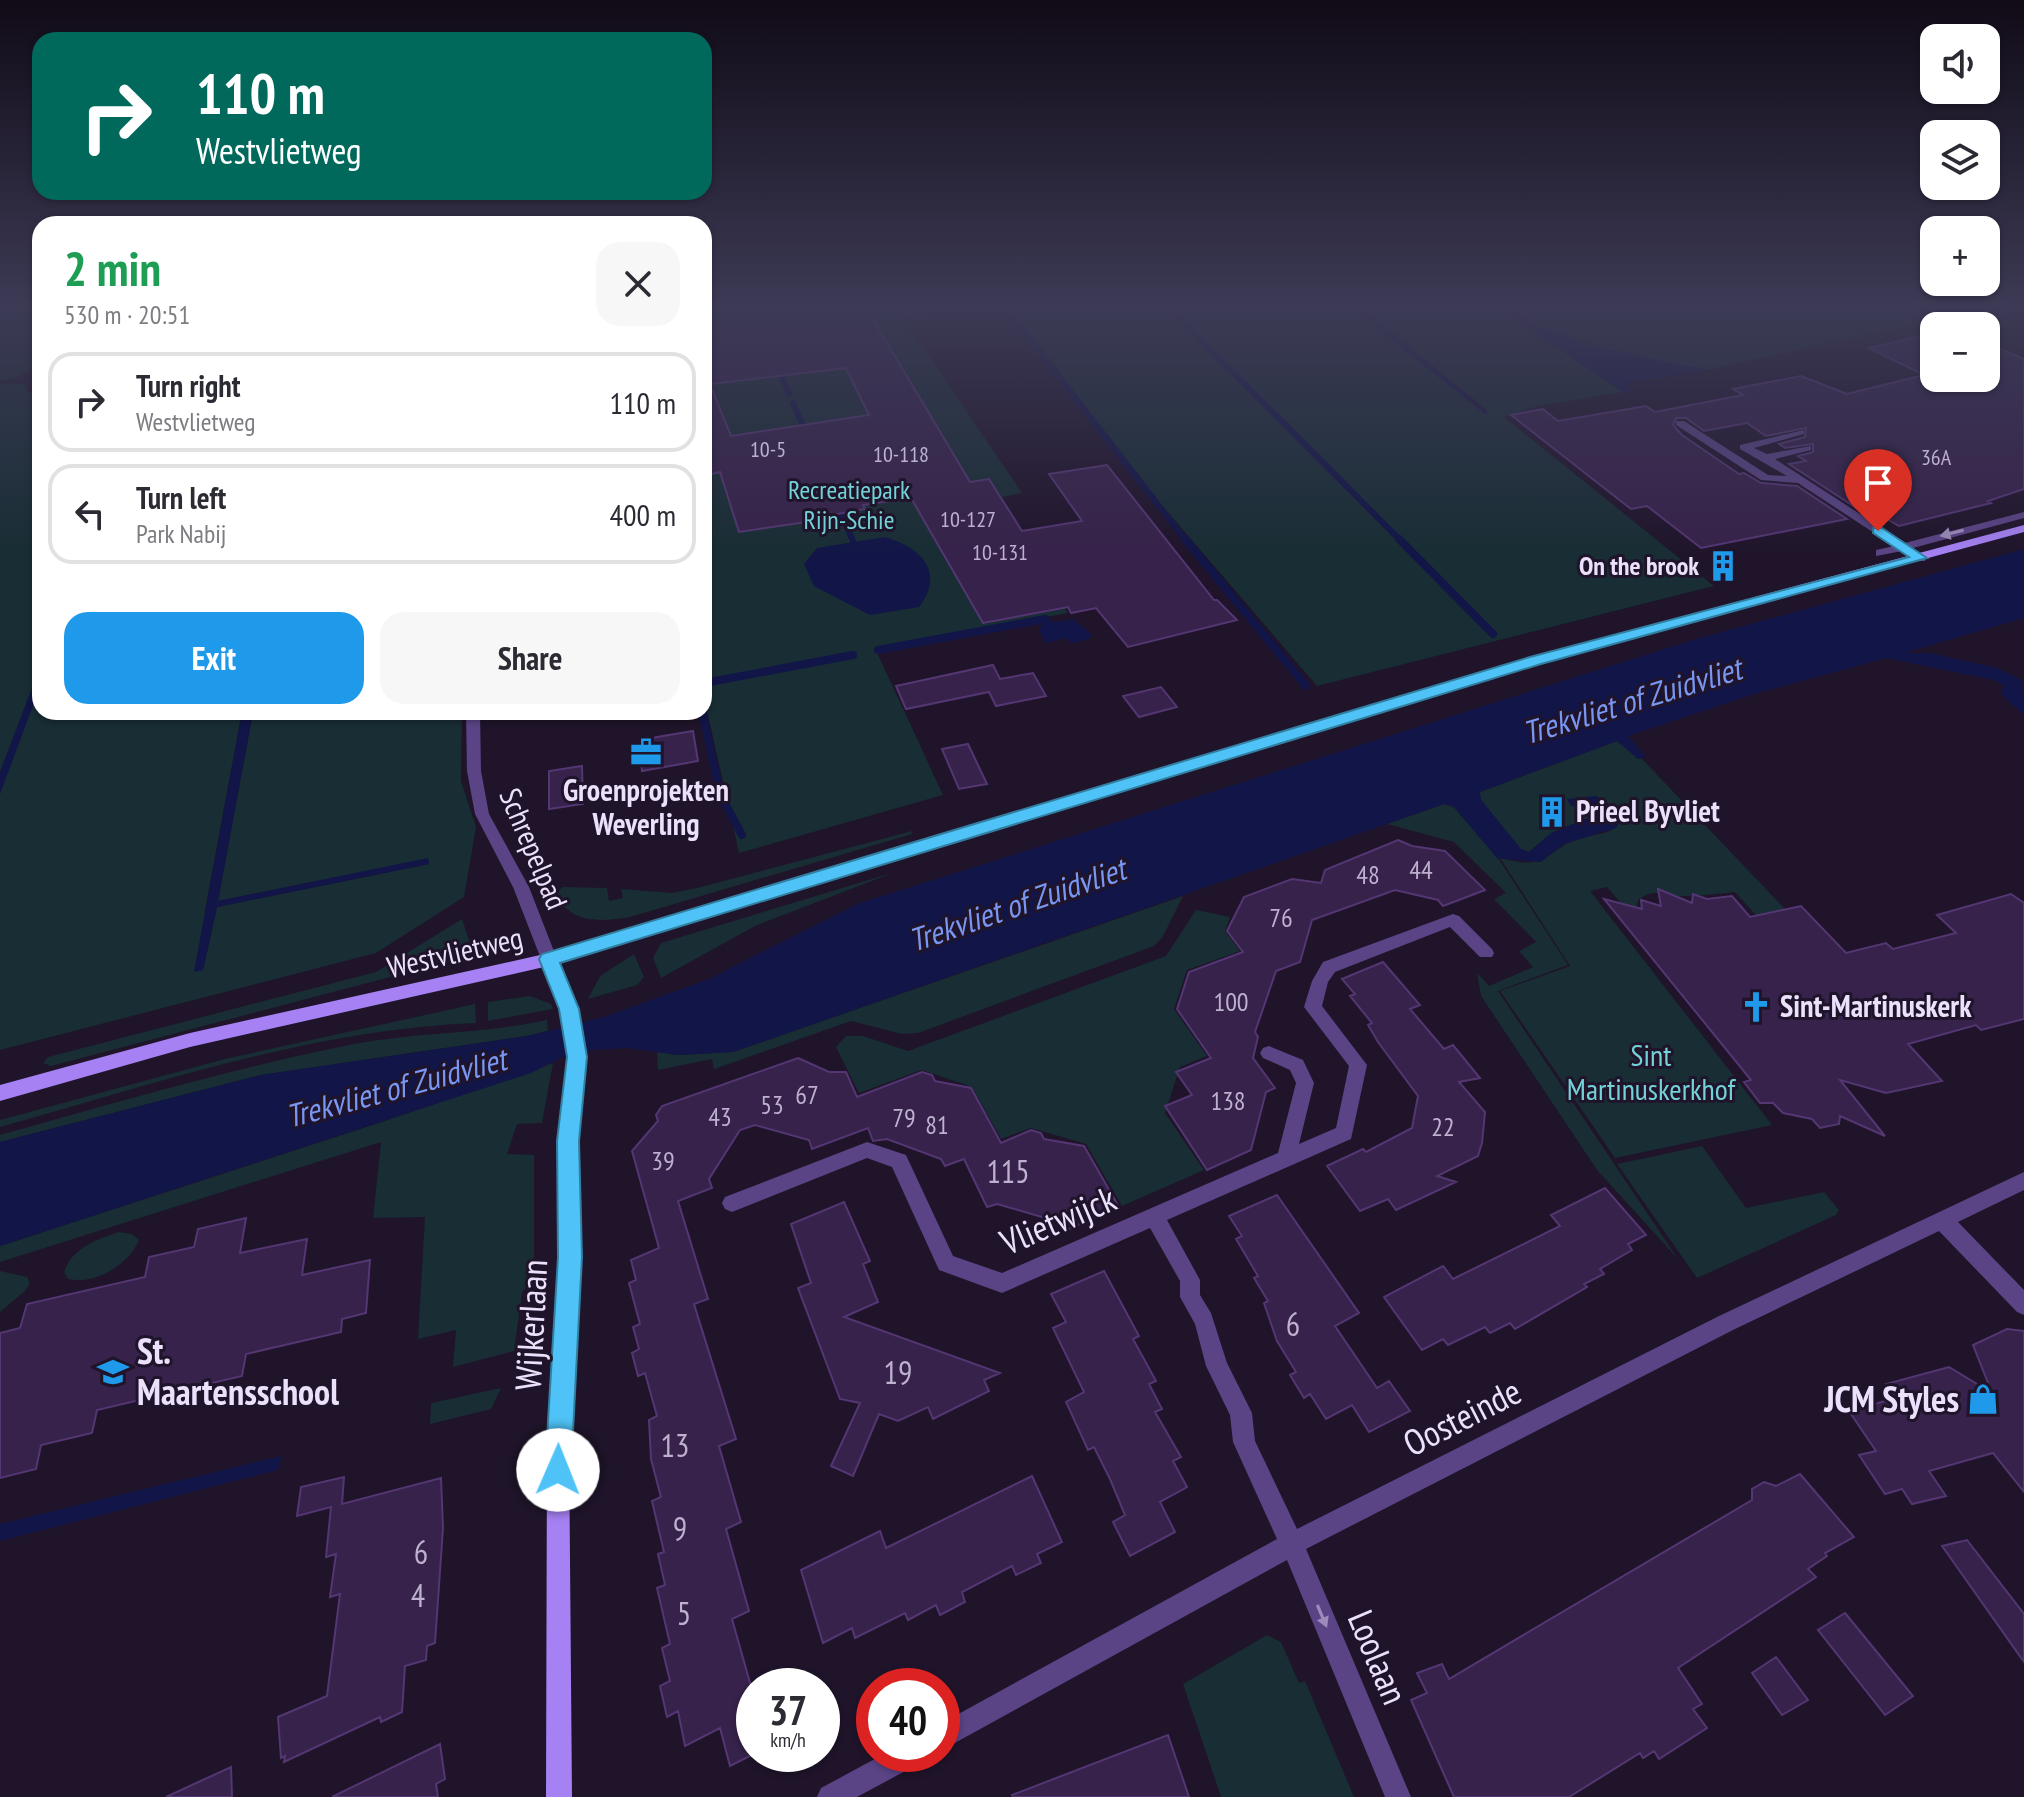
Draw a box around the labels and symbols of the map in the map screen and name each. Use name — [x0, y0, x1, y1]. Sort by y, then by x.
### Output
house number: 10-5 — [750, 435, 786, 463]
house number: 10-118 — [873, 440, 929, 468]
house number: 36A — [1921, 443, 1952, 471]
pin — [1844, 449, 1912, 531]
park label: Recreatiepark Rijn-Schie — [788, 473, 910, 536]
house number: 10-127 — [940, 505, 996, 533]
one-way arrow — [1939, 528, 1964, 540]
house number: 10-131 — [972, 538, 1028, 566]
place label: On the brook — [1579, 549, 1699, 582]
building icon: On the brook — [1706, 549, 1740, 583]
water label: Trekvliet of Zuidvliet — [1517, 646, 1749, 753]
office icon: Groenprojekten Weverling — [629, 735, 663, 769]
place label: Groenprojekten Weverling — [563, 770, 729, 843]
street label: Schrepelpad — [491, 782, 577, 915]
place label: Prieel Byvliet — [1576, 791, 1720, 830]
building icon: Prieel Byvliet — [1535, 795, 1569, 829]
water label: Trekvliet of Zuidvliet — [903, 846, 1134, 961]
house number: 44 — [1409, 853, 1433, 886]
house number: 48 — [1356, 858, 1380, 891]
house number: 76 — [1269, 901, 1293, 934]
street label: Westvlietweg — [383, 917, 526, 986]
house number: 100 — [1213, 985, 1249, 1018]
place label: Sint-Martinuskerk — [1780, 986, 1972, 1025]
church icon: Sint-Martinuskerk — [1739, 990, 1773, 1024]
park label: Sint Martinuskerkhof — [1567, 1035, 1736, 1108]
water label: Trekvliet of Zuidvliet — [281, 1037, 514, 1137]
house number: 67 — [795, 1078, 819, 1111]
house number: 138 — [1210, 1084, 1246, 1117]
house number: 53 — [760, 1088, 784, 1121]
house number: 43 — [708, 1100, 732, 1133]
house number: 79 — [892, 1101, 916, 1134]
house number: 81 — [925, 1108, 949, 1141]
house number: 22 — [1431, 1110, 1455, 1143]
house number: 39 — [651, 1144, 675, 1177]
house number: 115 — [986, 1150, 1030, 1192]
street label: Vlietwijck — [992, 1174, 1123, 1265]
street label: Wijkerlaan — [504, 1258, 557, 1392]
house number: 6 — [1286, 1303, 1300, 1345]
place label: St. Maartensschool — [137, 1327, 339, 1415]
house number: 19 — [884, 1351, 912, 1393]
school or university icon: St. Maartensschool — [96, 1355, 130, 1389]
street label: Oosteinde — [1395, 1367, 1529, 1466]
place label: JCM Styles — [1823, 1375, 1959, 1422]
shop icon: JCM Styles — [1966, 1382, 2000, 1416]
house number: 13 — [661, 1424, 689, 1466]
position arrow — [516, 1428, 600, 1512]
house number: 9 — [673, 1507, 687, 1549]
house number: 6 — [414, 1531, 428, 1573]
house number: 4 — [411, 1574, 425, 1616]
house number: 5 — [677, 1592, 691, 1634]
street label: Loolaan — [1338, 1603, 1419, 1711]
one-way arrow — [1316, 1604, 1329, 1628]
speed limit sign: 40 — [856, 1668, 960, 1772]

